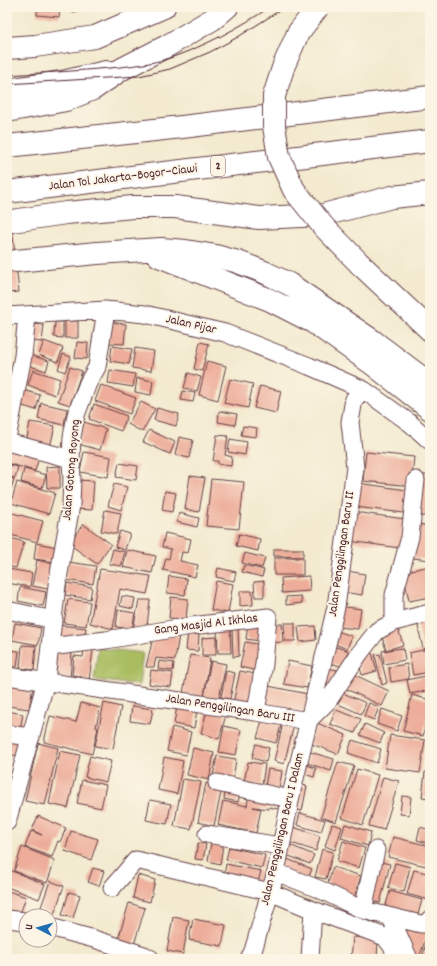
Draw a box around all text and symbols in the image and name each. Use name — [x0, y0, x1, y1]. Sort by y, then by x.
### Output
road number: 2 — [211, 156, 225, 176]
street label: Jalan Tol Jakarta–Bogor–Ciawi — [48, 159, 199, 197]
street label: Jalan Pijar — [164, 310, 218, 340]
street label: Jalan Gotong Royong — [58, 418, 86, 521]
street label: Jalan Penggilingan Baru II — [324, 490, 360, 618]
street label: Gang Masjid Al Ikhlas — [153, 609, 259, 641]
street label: Jalan Penggilingan Baru III — [164, 689, 296, 729]
street label: Jalan Penggilingan Baru I Dalam — [256, 751, 310, 907]
north arrow — [18, 908, 58, 948]
text: U — [22, 924, 38, 931]

